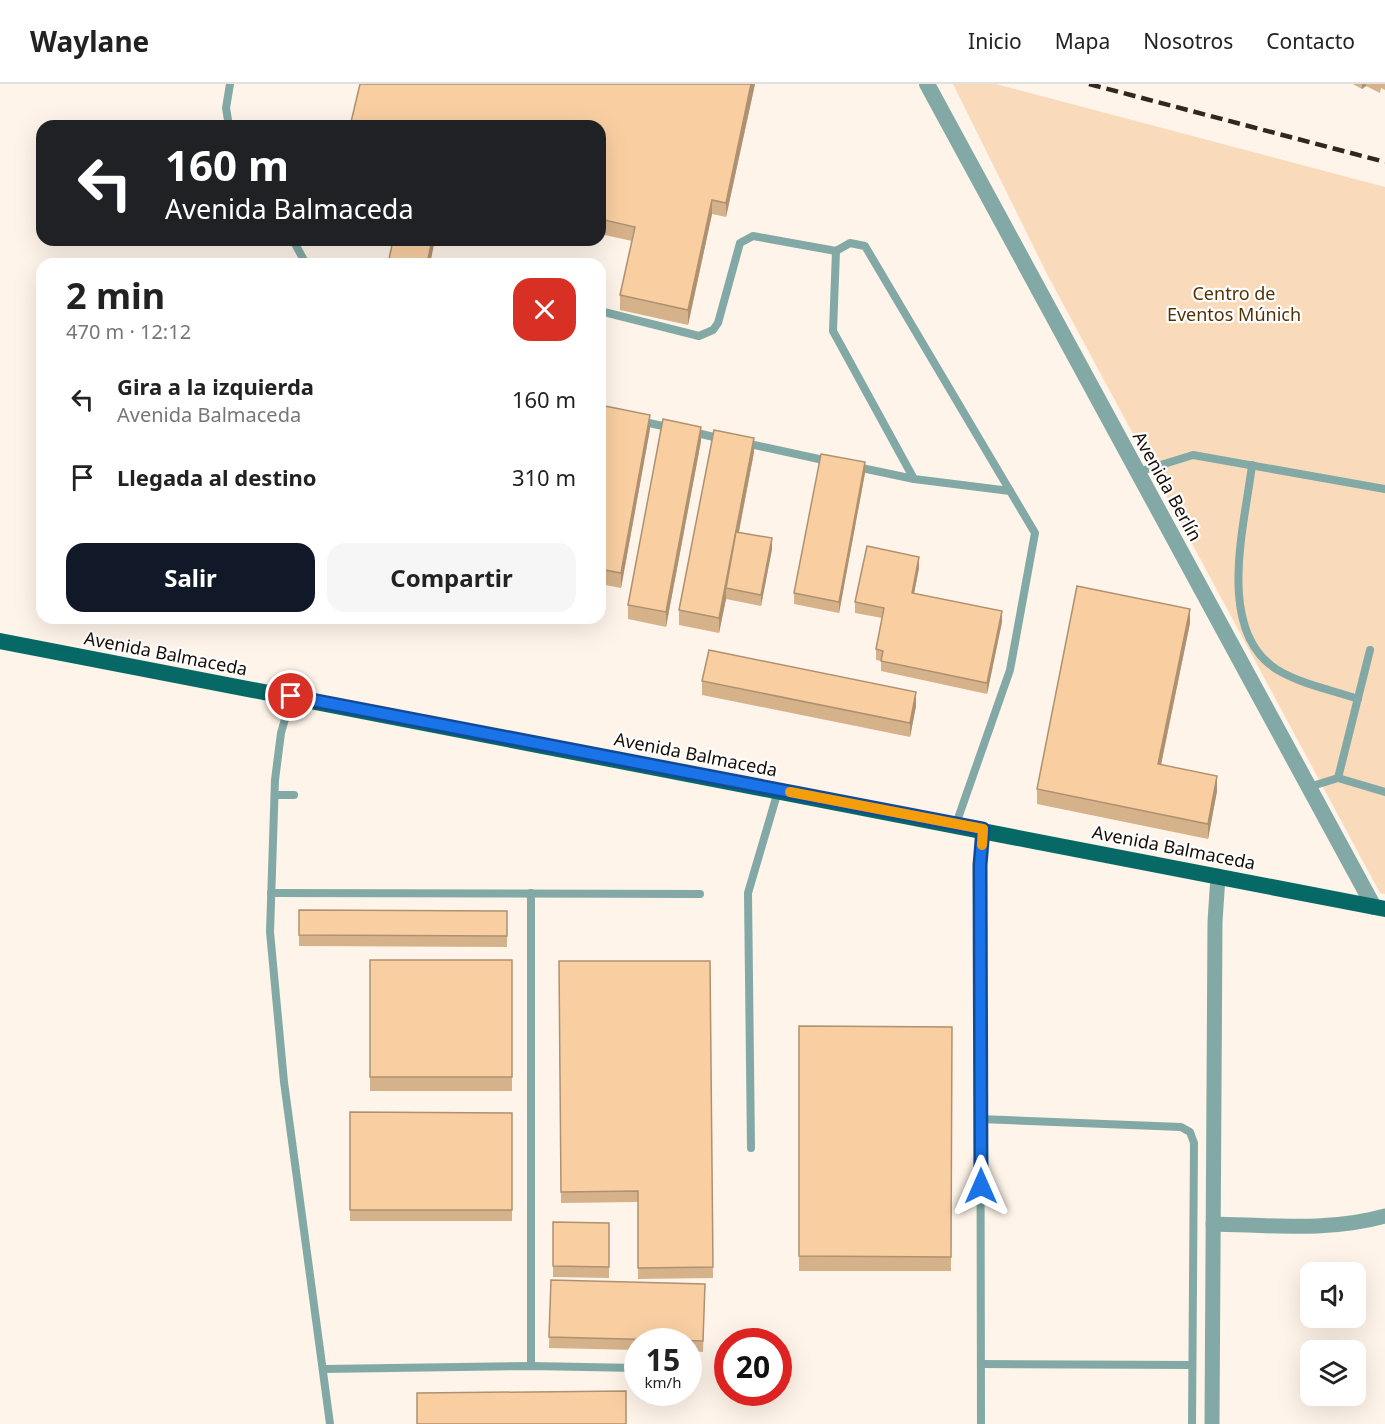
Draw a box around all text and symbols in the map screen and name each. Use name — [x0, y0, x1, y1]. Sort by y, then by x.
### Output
text: Waylane — [30, 22, 149, 60]
text: Inicio — [968, 27, 1022, 55]
text: Mapa — [1055, 27, 1110, 55]
text: Nosotros — [1143, 27, 1233, 55]
text: Contacto — [1266, 27, 1355, 55]
text: 160 m — [165, 136, 289, 193]
icon: left — [66, 144, 144, 222]
text: Avenida Balmaceda — [165, 190, 414, 227]
text: 2 min — [66, 271, 165, 320]
button: close — [513, 278, 576, 341]
park label: Centro de Eventos Múnich — [1167, 281, 1301, 326]
text: 470 m · 12:12 — [66, 318, 191, 345]
text: Gira a la izquierda — [117, 371, 314, 401]
icon: left — [66, 383, 99, 416]
text: 160 m — [512, 384, 576, 414]
text: Avenida Balmaceda — [117, 401, 301, 428]
street label: Avenida Berlín — [1128, 427, 1208, 545]
icon: arrive — [66, 461, 99, 494]
text: Llegada al destino — [117, 462, 317, 492]
text: 310 m — [512, 462, 576, 492]
button: Salir — [66, 543, 315, 612]
button: Compartir — [327, 543, 576, 612]
street label: Avenida Balmaceda — [82, 625, 250, 681]
pin — [265, 670, 316, 721]
icon: arrive — [274, 679, 307, 712]
street label: Avenida Balmaceda — [612, 726, 780, 782]
street label: Avenida Balmaceda — [1090, 819, 1258, 875]
position arrow — [949, 1154, 1013, 1218]
map controls — [1300, 1262, 1366, 1406]
button: sound — [1300, 1262, 1366, 1328]
speed limit sign: 20 — [714, 1328, 792, 1406]
text: 15 — [646, 1339, 680, 1380]
button: layers — [1300, 1340, 1366, 1406]
text: km/h — [645, 1372, 681, 1392]

